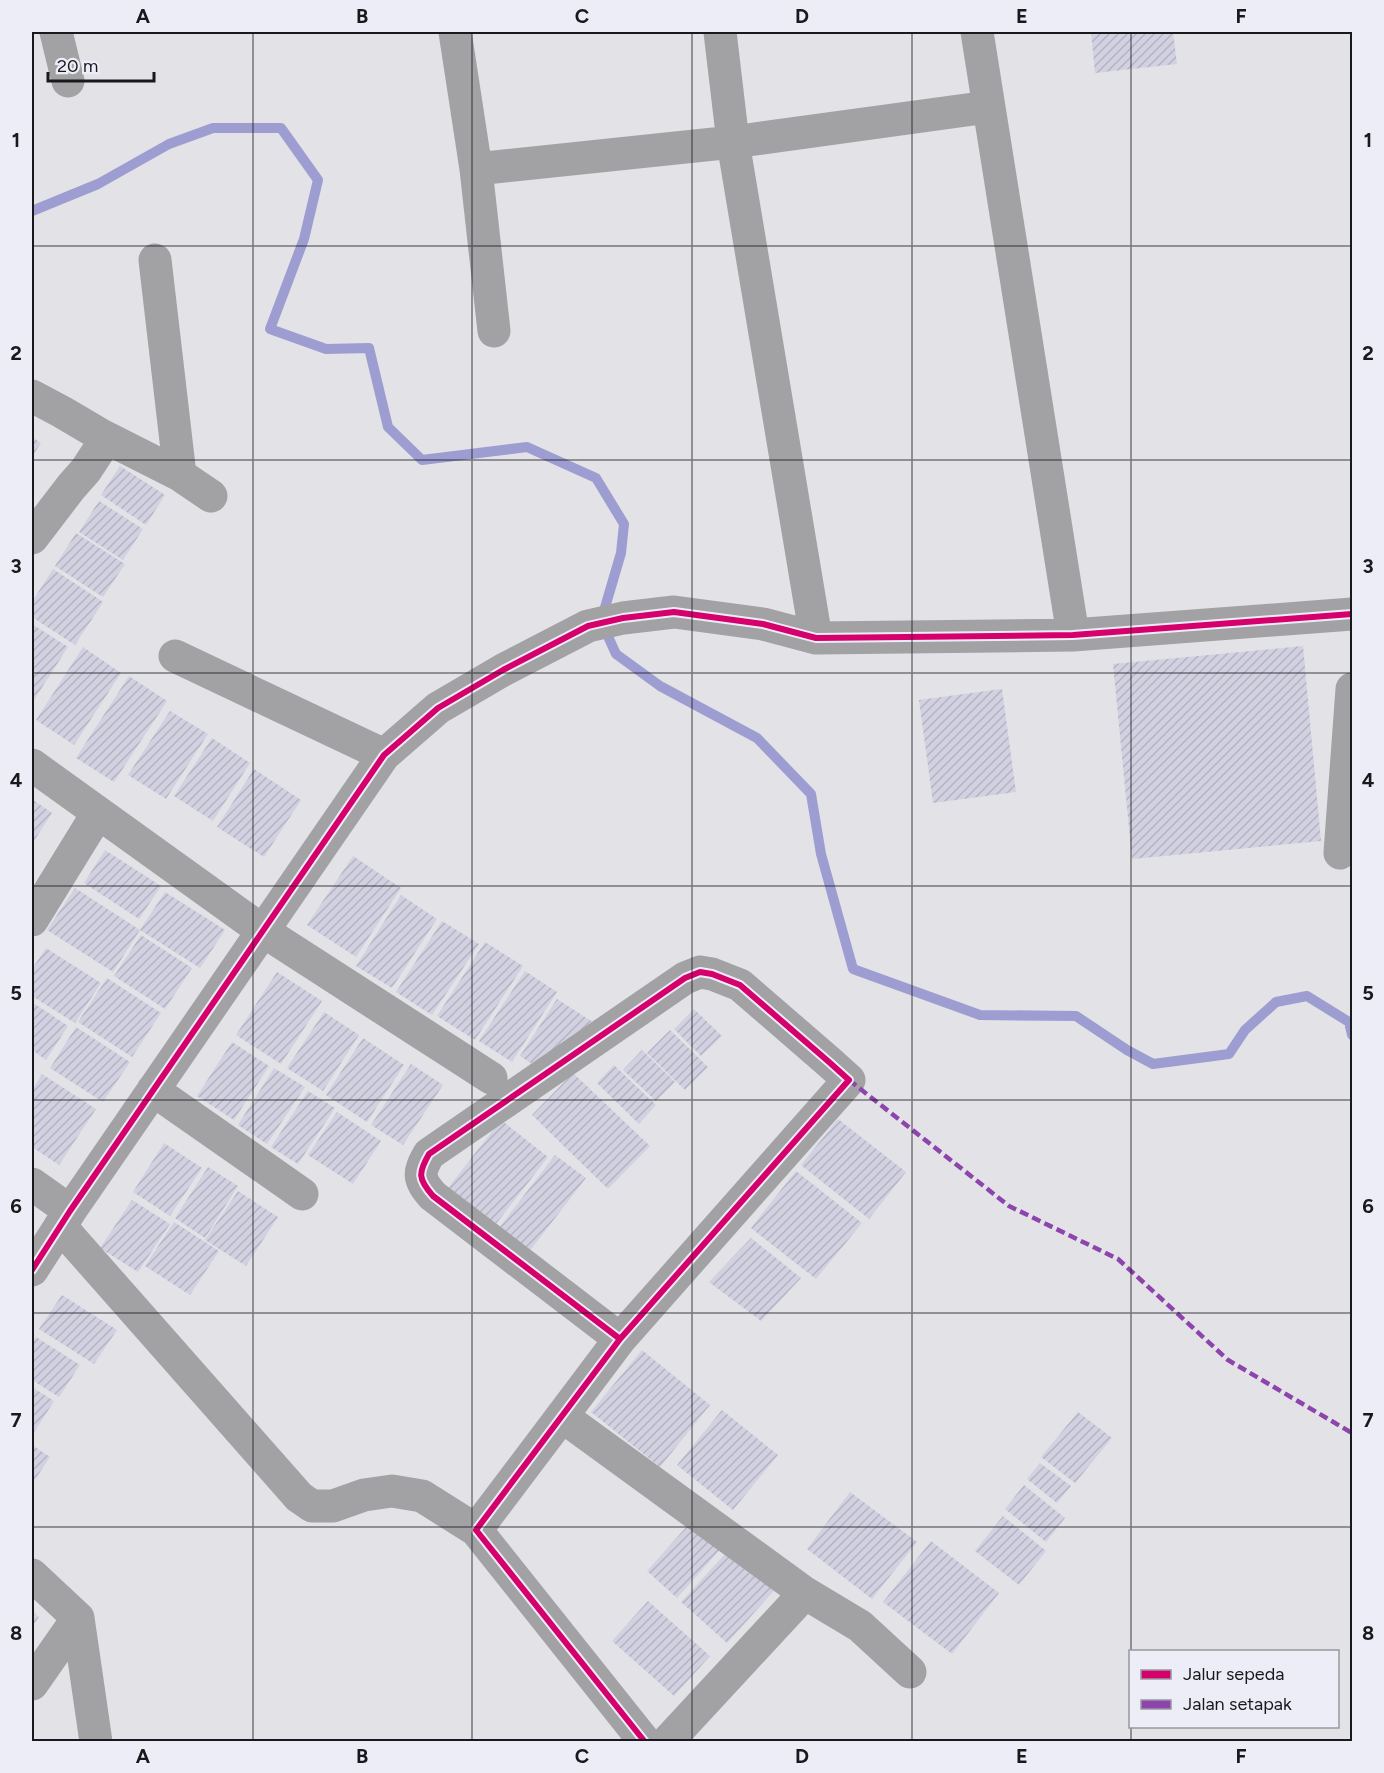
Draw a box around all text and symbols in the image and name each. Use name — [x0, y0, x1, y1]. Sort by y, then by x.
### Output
text: A — [136, 4, 151, 28]
text: B — [356, 4, 368, 28]
text: C — [575, 4, 589, 28]
text: D — [795, 4, 809, 28]
text: E — [1016, 4, 1028, 28]
text: F — [1235, 4, 1247, 28]
scale bar — [48, 45, 154, 83]
text: 20 m — [57, 55, 98, 77]
text: 1 — [12, 128, 20, 152]
text: 1 — [1364, 128, 1372, 152]
text: 2 — [10, 341, 22, 365]
text: 2 — [1362, 341, 1374, 365]
text: 3 — [10, 554, 22, 578]
text: 3 — [1362, 554, 1374, 578]
text: 4 — [10, 768, 23, 792]
text: 4 — [1362, 768, 1375, 792]
text: 5 — [10, 981, 22, 1005]
text: 5 — [1362, 981, 1374, 1005]
text: 6 — [10, 1194, 22, 1218]
text: 6 — [1362, 1194, 1374, 1218]
text: 7 — [10, 1408, 22, 1432]
text: 7 — [1362, 1408, 1374, 1432]
text: 8 — [10, 1621, 22, 1645]
text: 8 — [1362, 1621, 1374, 1645]
legend — [1129, 1650, 1339, 1728]
text: Jalur sepeda — [1183, 1663, 1284, 1685]
text: Jalan setapak — [1183, 1693, 1292, 1715]
text: A — [136, 1744, 151, 1768]
text: B — [356, 1744, 368, 1768]
text: C — [575, 1744, 589, 1768]
text: D — [795, 1744, 809, 1768]
text: E — [1016, 1744, 1028, 1768]
text: F — [1235, 1744, 1247, 1768]

